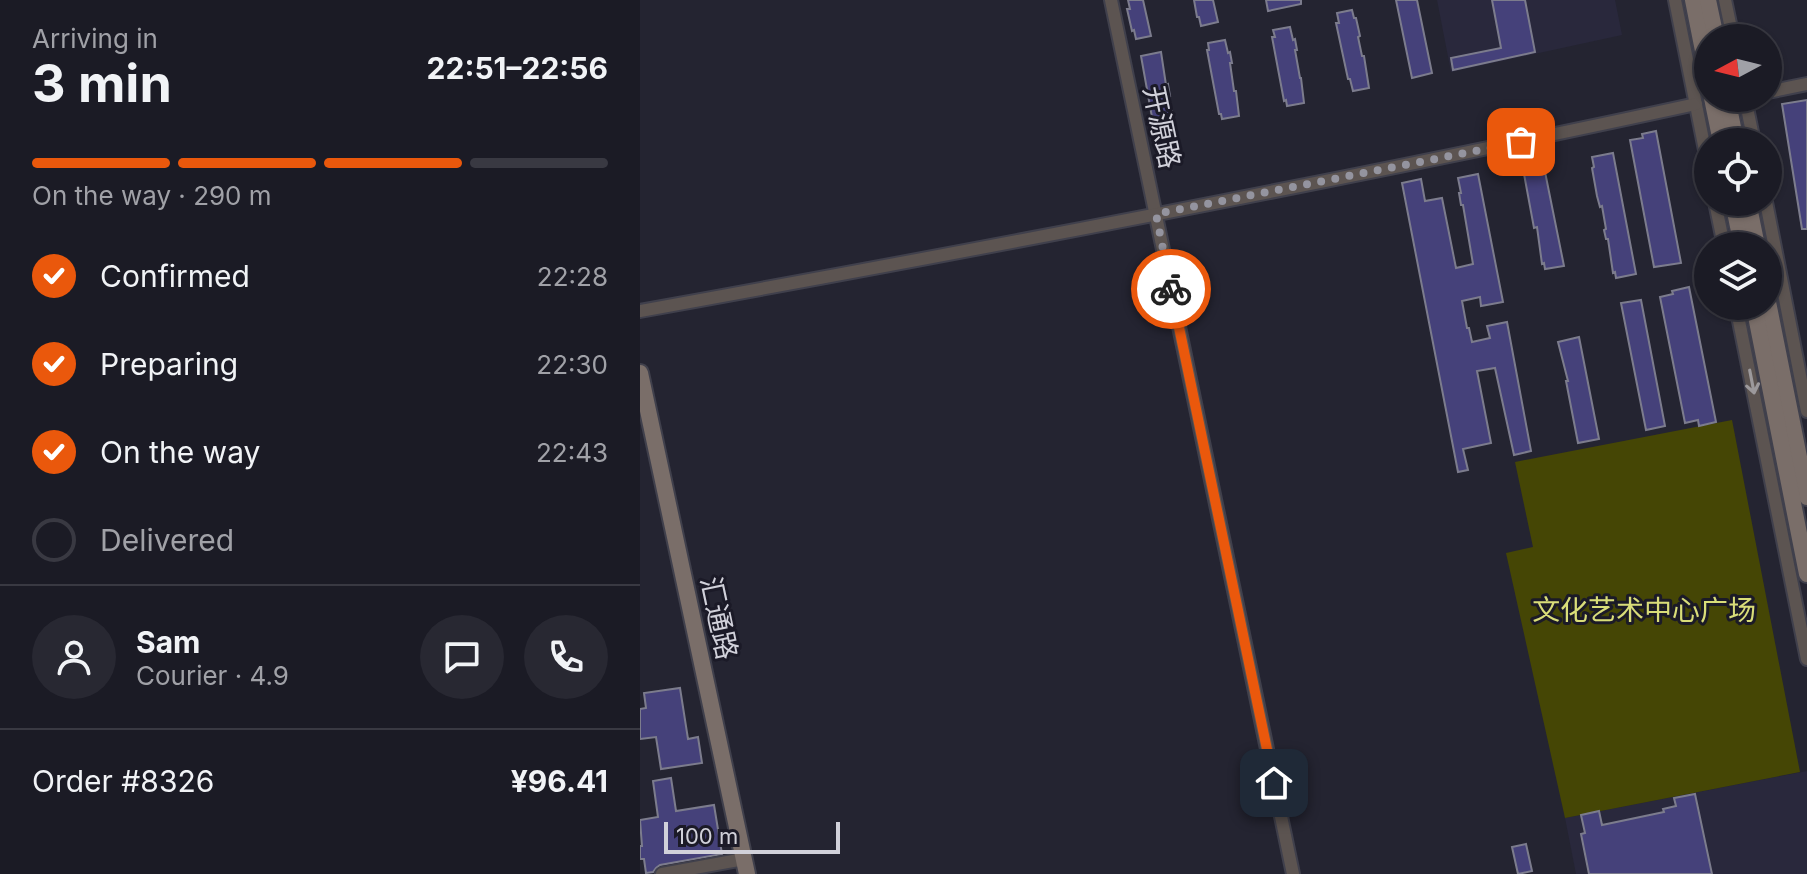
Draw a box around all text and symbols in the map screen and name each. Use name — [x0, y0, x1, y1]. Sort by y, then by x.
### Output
text: Arriving in — [32, 23, 158, 54]
north arrow — [1694, 24, 1782, 112]
map controls — [1694, 24, 1782, 320]
text: 22:51–22:56 — [427, 50, 608, 86]
text: 3 min — [32, 52, 172, 115]
street label: 开源路 — [1137, 82, 1187, 172]
pin — [1487, 108, 1555, 176]
icon: bag — [1499, 120, 1543, 164]
button: locate — [1694, 128, 1782, 216]
text: On the way · 290 m — [32, 180, 272, 211]
button: layers — [1694, 232, 1782, 320]
courier — [1131, 249, 1211, 329]
icon: check — [32, 254, 76, 298]
text: Confirmed — [100, 258, 250, 294]
text: 22:28 — [537, 261, 608, 292]
icon: bike — [1149, 267, 1193, 311]
icon: check — [32, 342, 76, 386]
text: Preparing — [100, 346, 238, 382]
text: 22:30 — [536, 349, 608, 380]
one-way arrow — [1745, 369, 1760, 395]
icon: check — [32, 430, 76, 474]
text: On the way — [100, 434, 260, 470]
text: 22:43 — [536, 437, 608, 468]
text: Delivered — [100, 522, 234, 558]
street label: 汇通路 — [694, 573, 744, 663]
park label: 文化艺术中心广场 — [1532, 593, 1756, 627]
button: person — [32, 615, 116, 699]
button: chat — [420, 615, 504, 699]
button: phone — [524, 615, 608, 699]
text: Sam — [136, 624, 200, 660]
text: Courier · 4.9 — [136, 660, 289, 691]
pin — [1240, 749, 1308, 817]
icon: home — [1252, 761, 1296, 805]
text: Order #8326 — [32, 763, 214, 799]
text: ¥96.41 — [511, 763, 608, 799]
scale bar — [664, 818, 840, 854]
text: 100 m — [676, 823, 738, 849]

